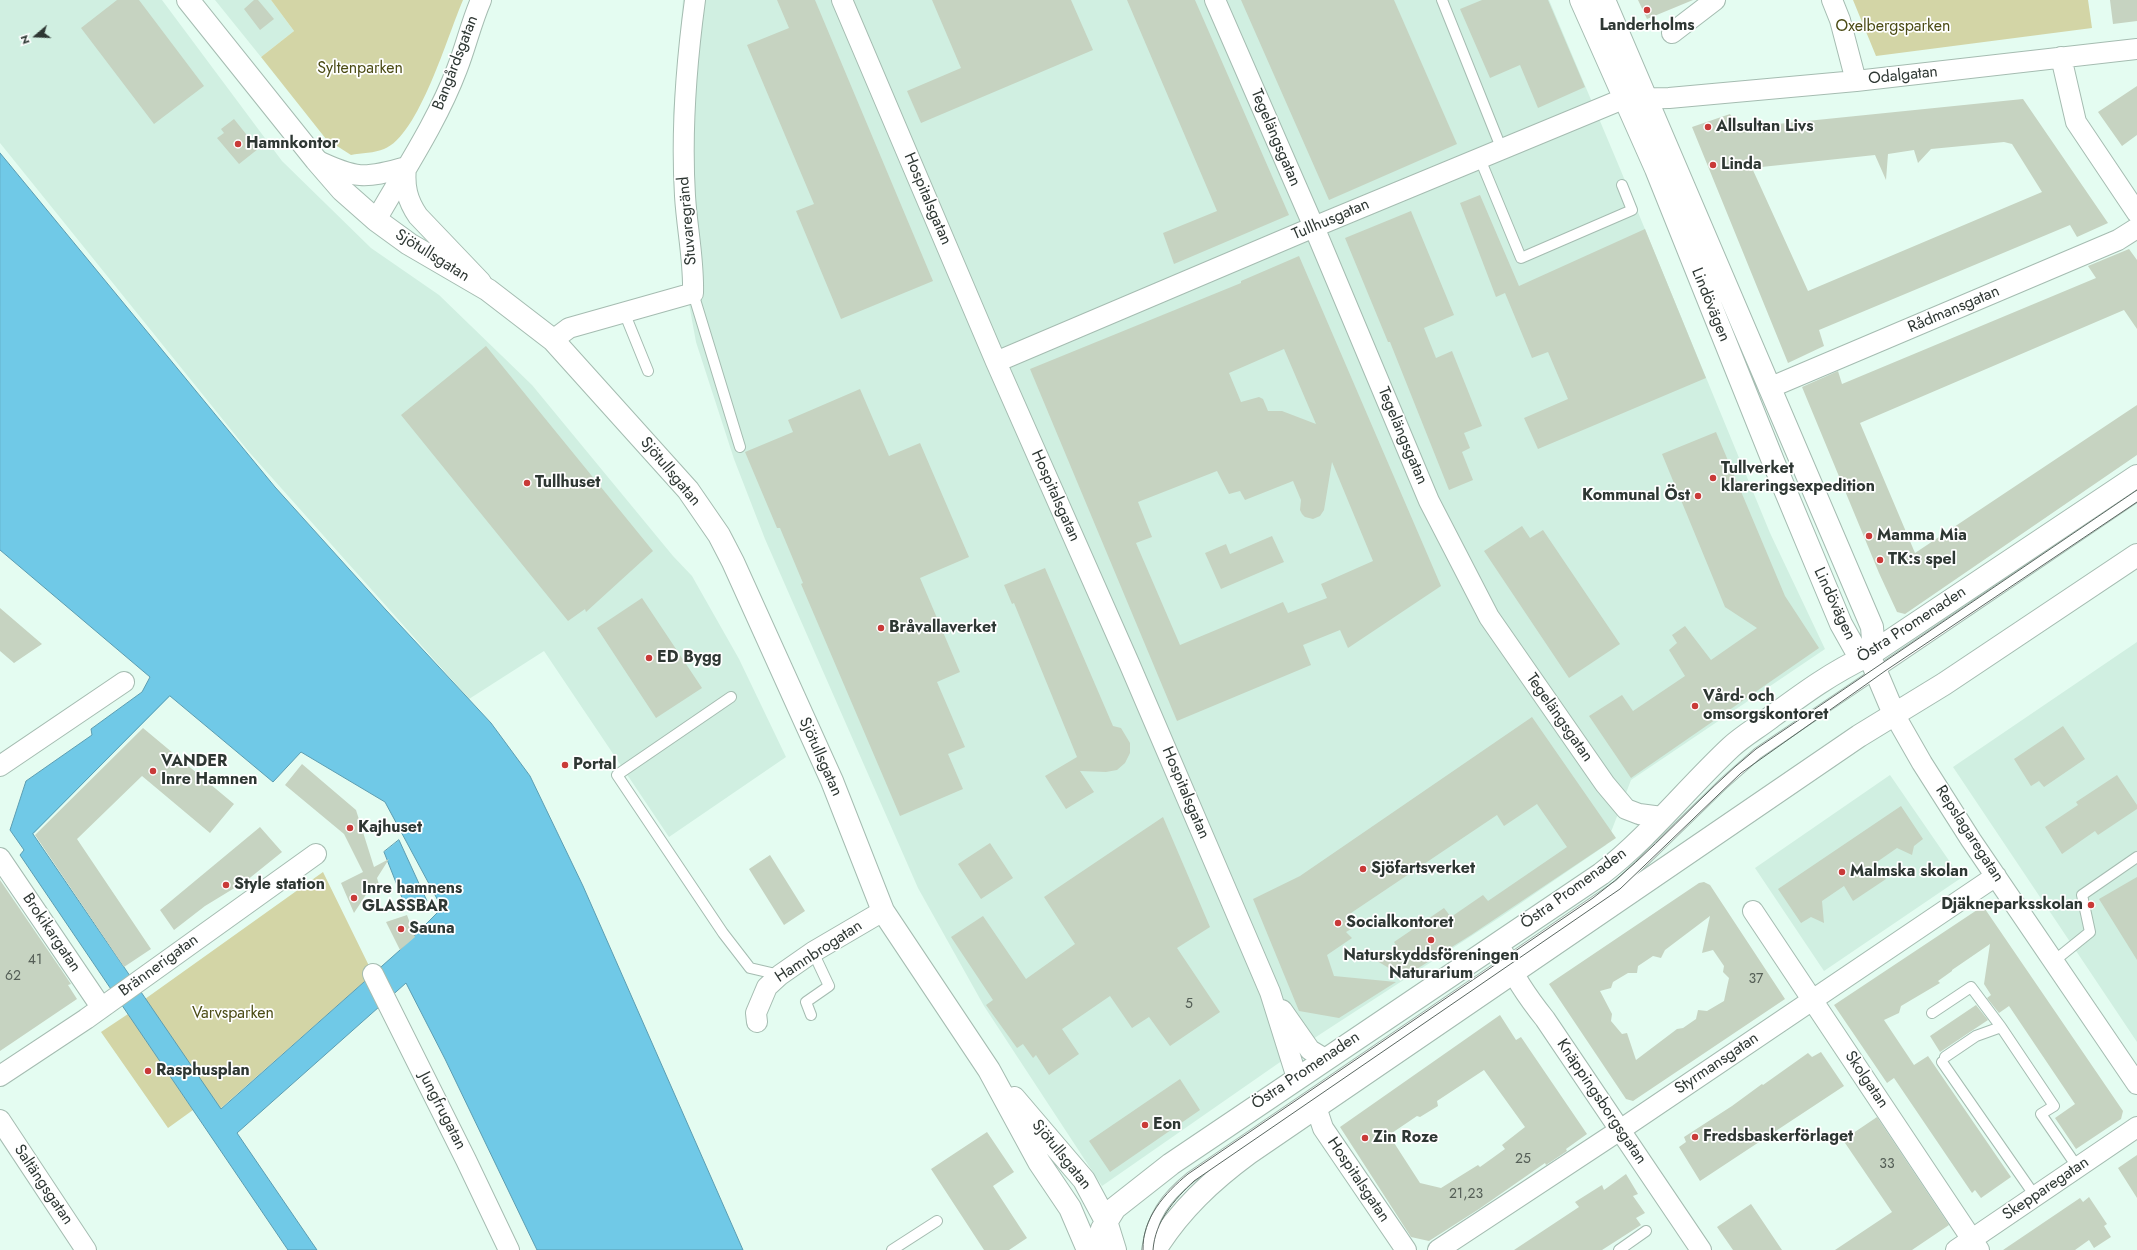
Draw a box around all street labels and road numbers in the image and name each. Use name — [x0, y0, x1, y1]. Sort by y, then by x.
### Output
street label: Bangårdsgatan — [429, 13, 483, 113]
street label: Odalgatan — [1867, 63, 1939, 89]
street label: Tegelängsgatan — [1246, 87, 1304, 189]
street label: Hospitalsgatan — [899, 150, 955, 248]
street label: Stuvaregränd — [675, 176, 701, 266]
street label: Tullhusgatan — [1290, 195, 1372, 245]
street label: Sjötullsgatan — [391, 226, 473, 286]
street label: Lindövägen — [1687, 265, 1733, 345]
street label: Rådmansgatan — [1905, 282, 2003, 338]
street label: Tegelängsgatan — [1373, 385, 1431, 487]
street label: Sjötullsgatan — [636, 434, 704, 510]
street label: Hospitalsgatan — [1026, 447, 1084, 545]
street label: Lindövägen — [1809, 565, 1859, 643]
street label: Östra Promenaden — [1854, 583, 1970, 667]
street label: Tegelängsgatan — [1521, 670, 1597, 766]
street label: Sjötullsgatan — [794, 715, 846, 799]
street label: Hospitalsgatan — [1157, 744, 1213, 842]
street label: Repslagaregatan — [1931, 782, 2007, 886]
street label: Östra Promenaden — [1517, 844, 1631, 934]
street label: Brokikargatan — [18, 890, 84, 976]
street label: Hamnbrogatan — [772, 917, 866, 987]
street label: Brännerigatan — [115, 931, 203, 1001]
street label: Östra Promenaden — [1248, 1028, 1364, 1114]
street label: Styrmansgatan — [1671, 1029, 1763, 1099]
street label: Knäppingsborgsgatan — [1552, 1036, 1650, 1168]
street label: Skolgatan — [1840, 1048, 1892, 1112]
street label: Jungfrugatan — [414, 1069, 470, 1153]
street label: Sjötullsgatan — [1027, 1116, 1095, 1194]
street label: Hospitalsgatan — [1323, 1134, 1393, 1226]
street label: Saltängsgatan — [9, 1141, 77, 1229]
street label: Skepparegatan — [1999, 1153, 2093, 1225]

